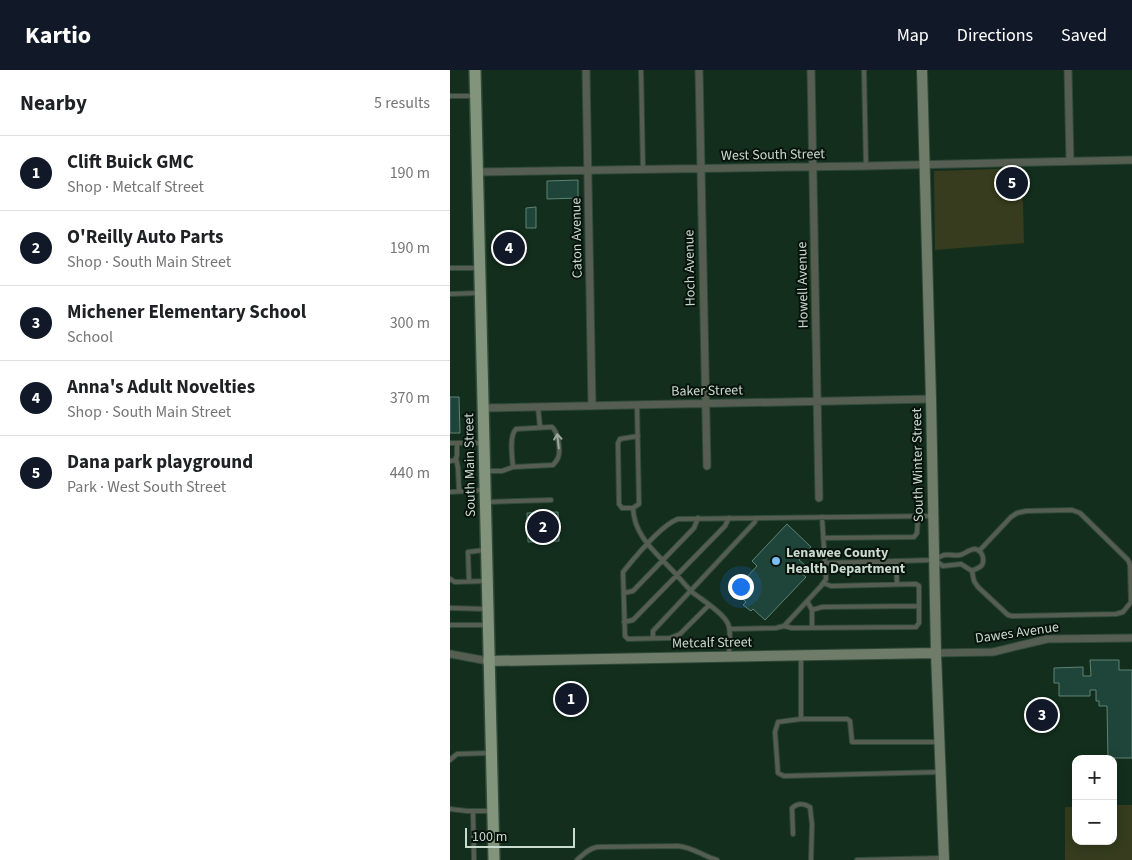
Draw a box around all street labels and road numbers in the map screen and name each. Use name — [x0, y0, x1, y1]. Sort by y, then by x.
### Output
street label: West South Street — [721, 144, 825, 166]
street label: Caton Avenue — [566, 197, 588, 278]
street label: Hoch Avenue — [679, 229, 701, 307]
street label: Howell Avenue — [792, 241, 814, 329]
street label: Baker Street — [671, 380, 743, 402]
street label: South Winter Street — [907, 407, 929, 522]
street label: South Main Street — [459, 413, 481, 517]
street label: Dawes Avenue — [974, 617, 1060, 649]
street label: Metcalf Street — [672, 632, 753, 654]

